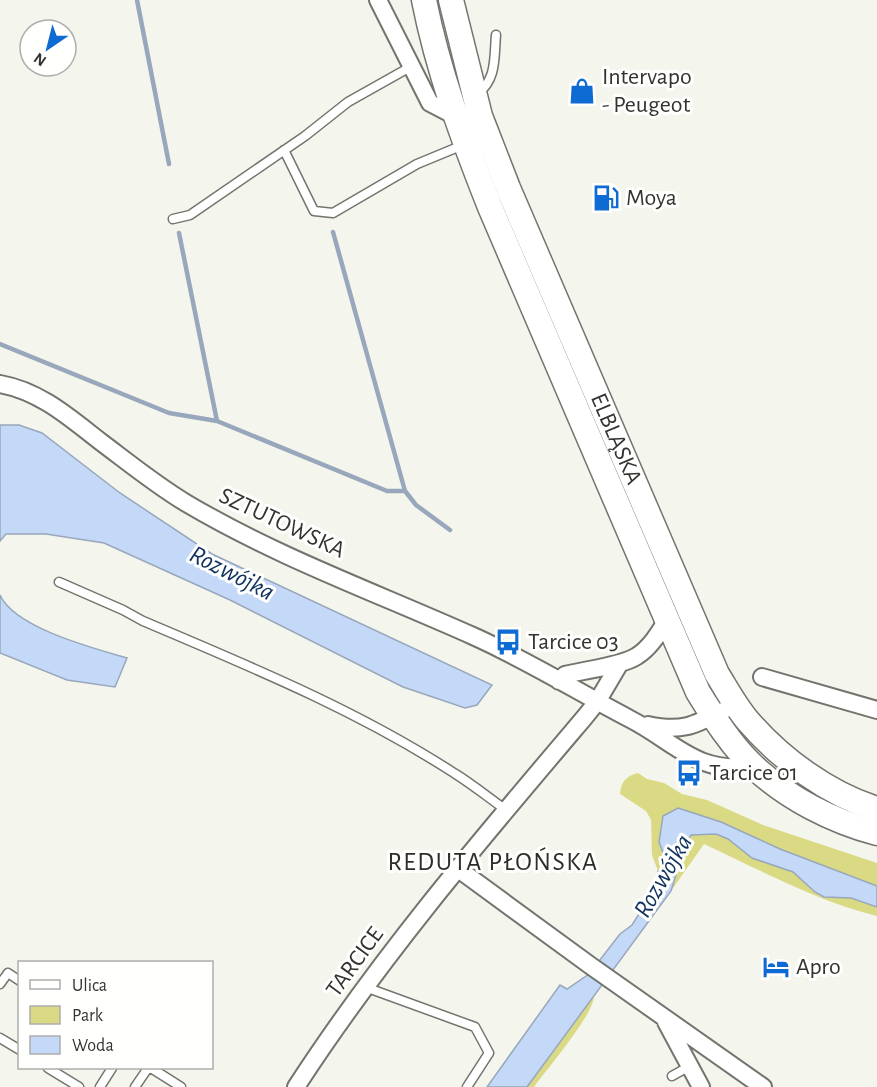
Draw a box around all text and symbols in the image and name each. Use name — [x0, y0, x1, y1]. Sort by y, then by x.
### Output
north arrow — [18, 18, 78, 78]
text: N — [31, 50, 49, 69]
place label: Intervapo - Peugeot — [602, 65, 692, 117]
shop icon: Intervapo - Peugeot — [567, 76, 597, 106]
fuel station icon: Moya — [591, 183, 621, 213]
place label: Moya — [626, 186, 677, 210]
street label: ELBLĄSKA — [586, 390, 646, 488]
street label: SZTUTOWSKA — [215, 483, 349, 563]
water label: Rozwójka — [186, 541, 278, 605]
bus stop icon: Tarcice 03 — [493, 627, 523, 657]
place label: Tarcice 03 — [528, 630, 619, 654]
bus stop icon: Tarcice 01 — [674, 758, 704, 788]
place label: Tarcice 01 — [709, 761, 798, 785]
water label: Rozwójka — [629, 830, 697, 922]
district label: REDUTA PŁOŃSKA — [387, 847, 599, 875]
street label: TARCICE — [322, 922, 388, 1001]
hotel icon: Apro — [761, 952, 791, 982]
place label: Apro — [796, 955, 841, 979]
legend — [18, 961, 213, 1069]
text: Ulica — [72, 977, 107, 995]
text: Park — [72, 1007, 104, 1025]
text: Woda — [72, 1037, 114, 1055]

